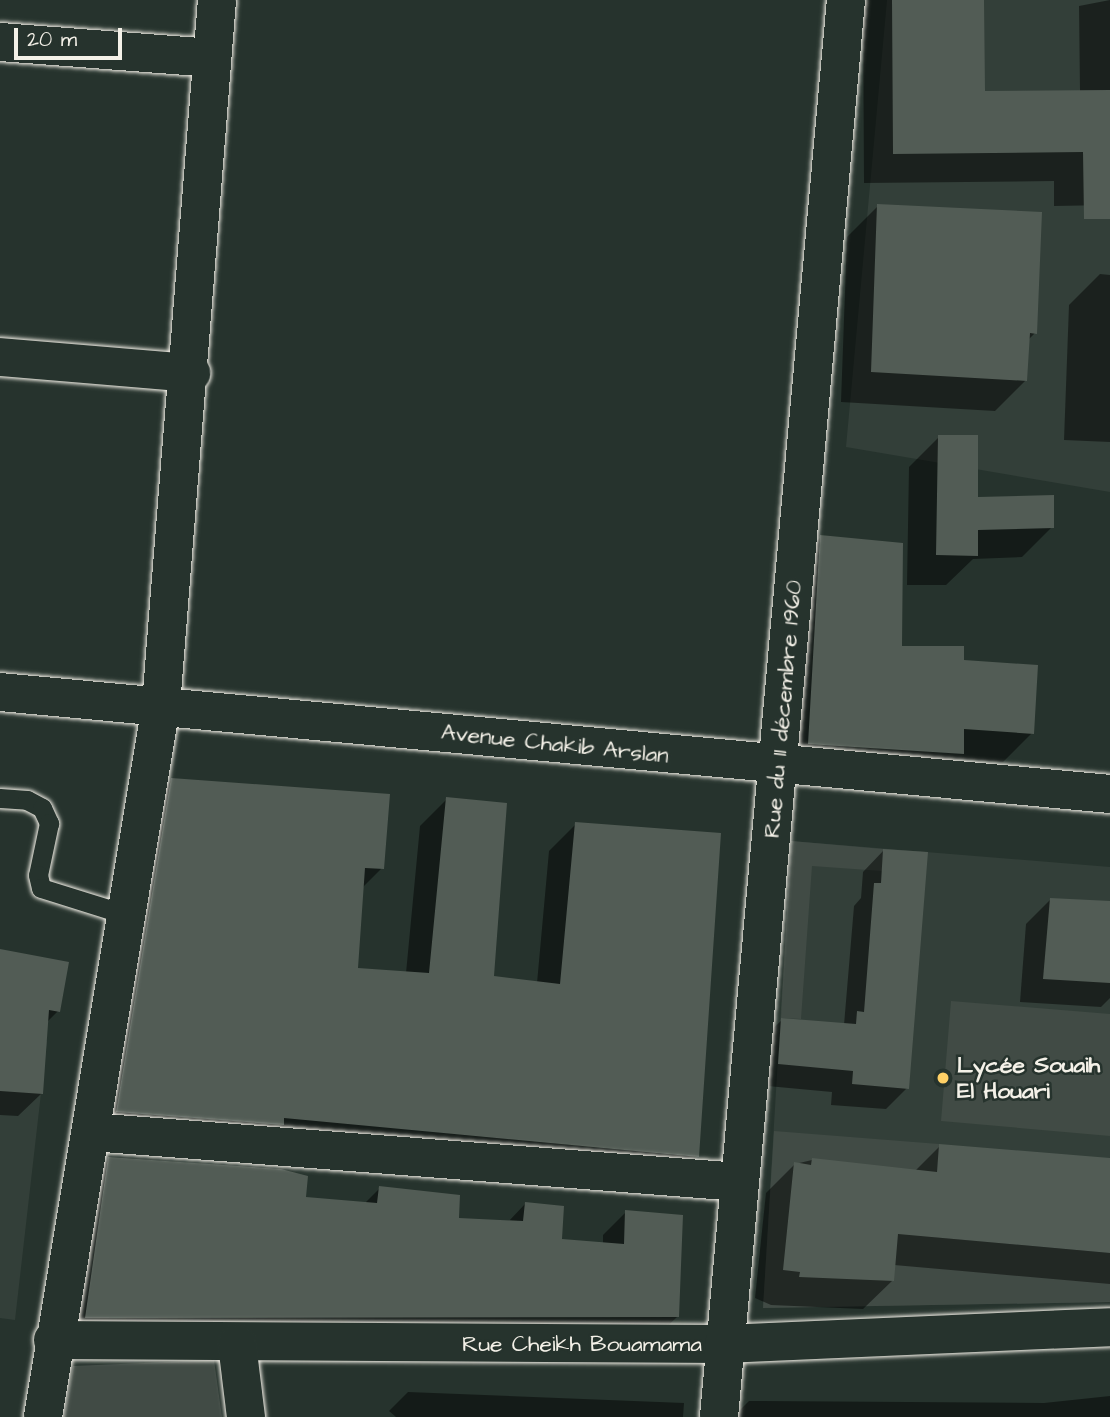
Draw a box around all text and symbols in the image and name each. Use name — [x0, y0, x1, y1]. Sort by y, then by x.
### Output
scale bar — [18, 14, 126, 58]
text: 20 m — [27, 25, 77, 54]
street label: Rue du 11 décembre 1960 — [758, 579, 808, 839]
street label: Avenue Chakib Arslan — [440, 718, 670, 770]
place label: Lycée Souaih El Houari — [957, 1051, 1100, 1105]
marker: Lycée Souaih El Houari — [935, 1070, 951, 1086]
street label: Rue Cheikh Bouamama — [462, 1330, 702, 1358]

